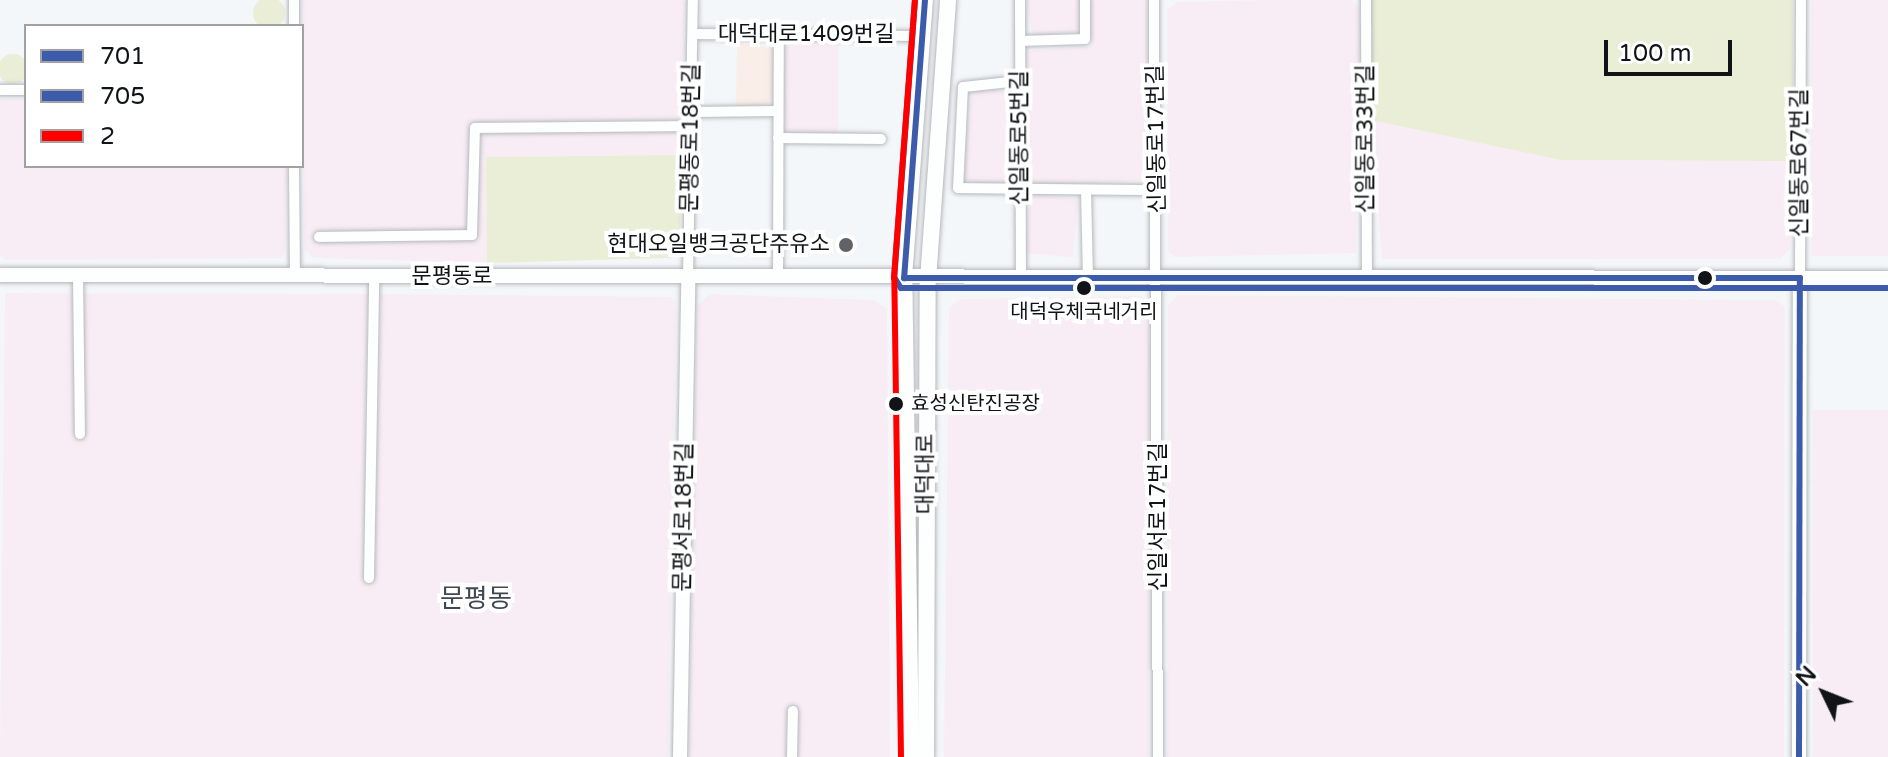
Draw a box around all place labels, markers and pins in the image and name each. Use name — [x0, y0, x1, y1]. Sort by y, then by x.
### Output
place label: 현대오일뱅크공단주유소 — [607, 232, 830, 258]
marker: 현대오일뱅크공단주유소 — [837, 236, 855, 254]
unlabelled marker — [1697, 270, 1713, 286]
marker: 대덕우체국네거리 — [1076, 280, 1092, 296]
place label: 대덕우체국네거리 — [1010, 300, 1158, 324]
place label: 효성신탄진공장 — [911, 392, 1040, 416]
marker: 효성신탄진공장 — [888, 396, 904, 412]

